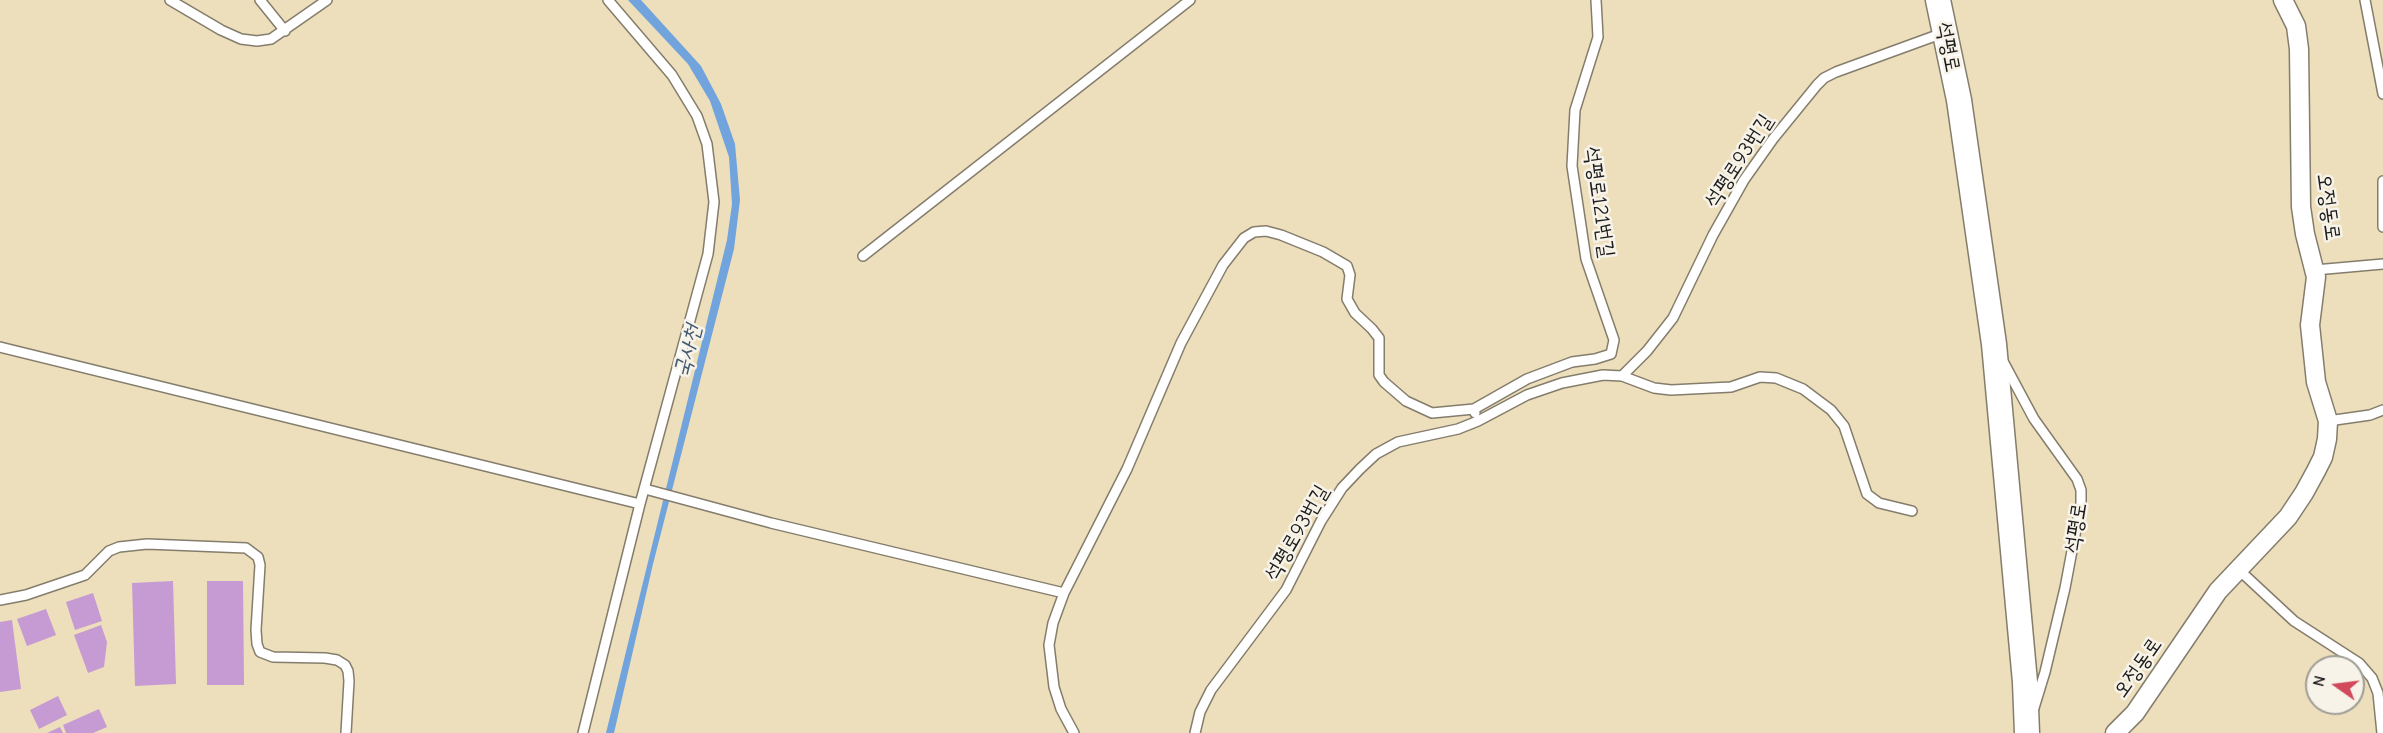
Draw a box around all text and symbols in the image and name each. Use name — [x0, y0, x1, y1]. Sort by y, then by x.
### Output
street label: 석평로 — [1931, 20, 1965, 74]
street label: 석평로93번길 — [1699, 110, 1779, 212]
street label: 석평로121번길 — [1579, 145, 1619, 259]
street label: 오정동로 — [2311, 172, 2345, 242]
water label: 국사천 — [669, 322, 707, 380]
street label: 석평로93번길 — [1260, 481, 1334, 585]
street label: 석평로 — [2060, 501, 2092, 555]
street label: 오정동로 — [2108, 633, 2168, 703]
north arrow — [2305, 655, 2365, 715]
text: N — [2309, 674, 2329, 688]

